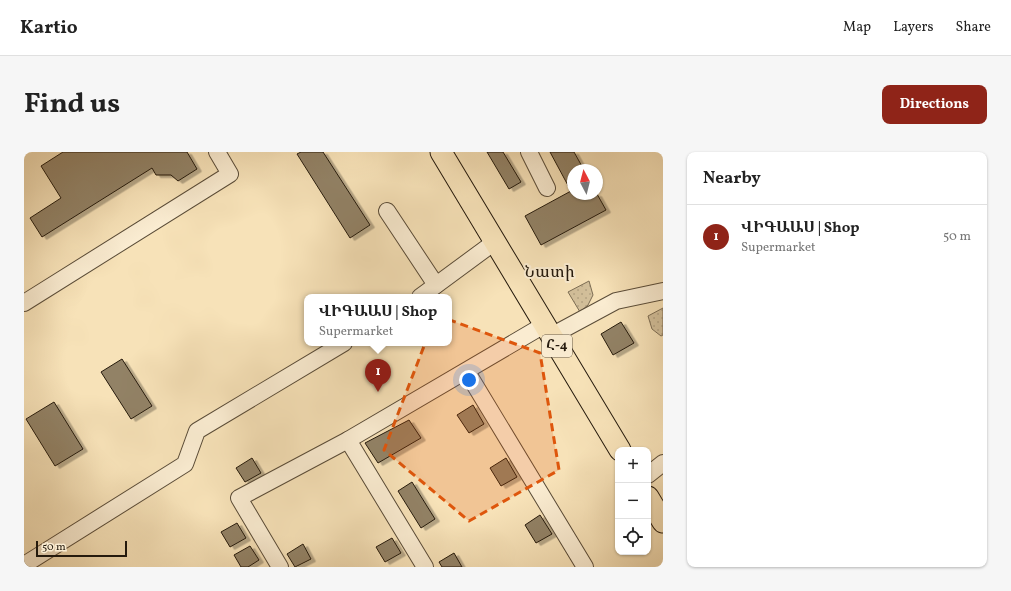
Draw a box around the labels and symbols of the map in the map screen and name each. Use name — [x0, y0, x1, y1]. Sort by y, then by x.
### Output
north arrow — [567, 164, 603, 200]
district label: Նատի — [525, 262, 575, 284]
road number: Հ-4 — [542, 335, 572, 357]
pin: 1 — [365, 359, 391, 392]
your location — [459, 370, 479, 390]
scale bar — [36, 539, 127, 558]

